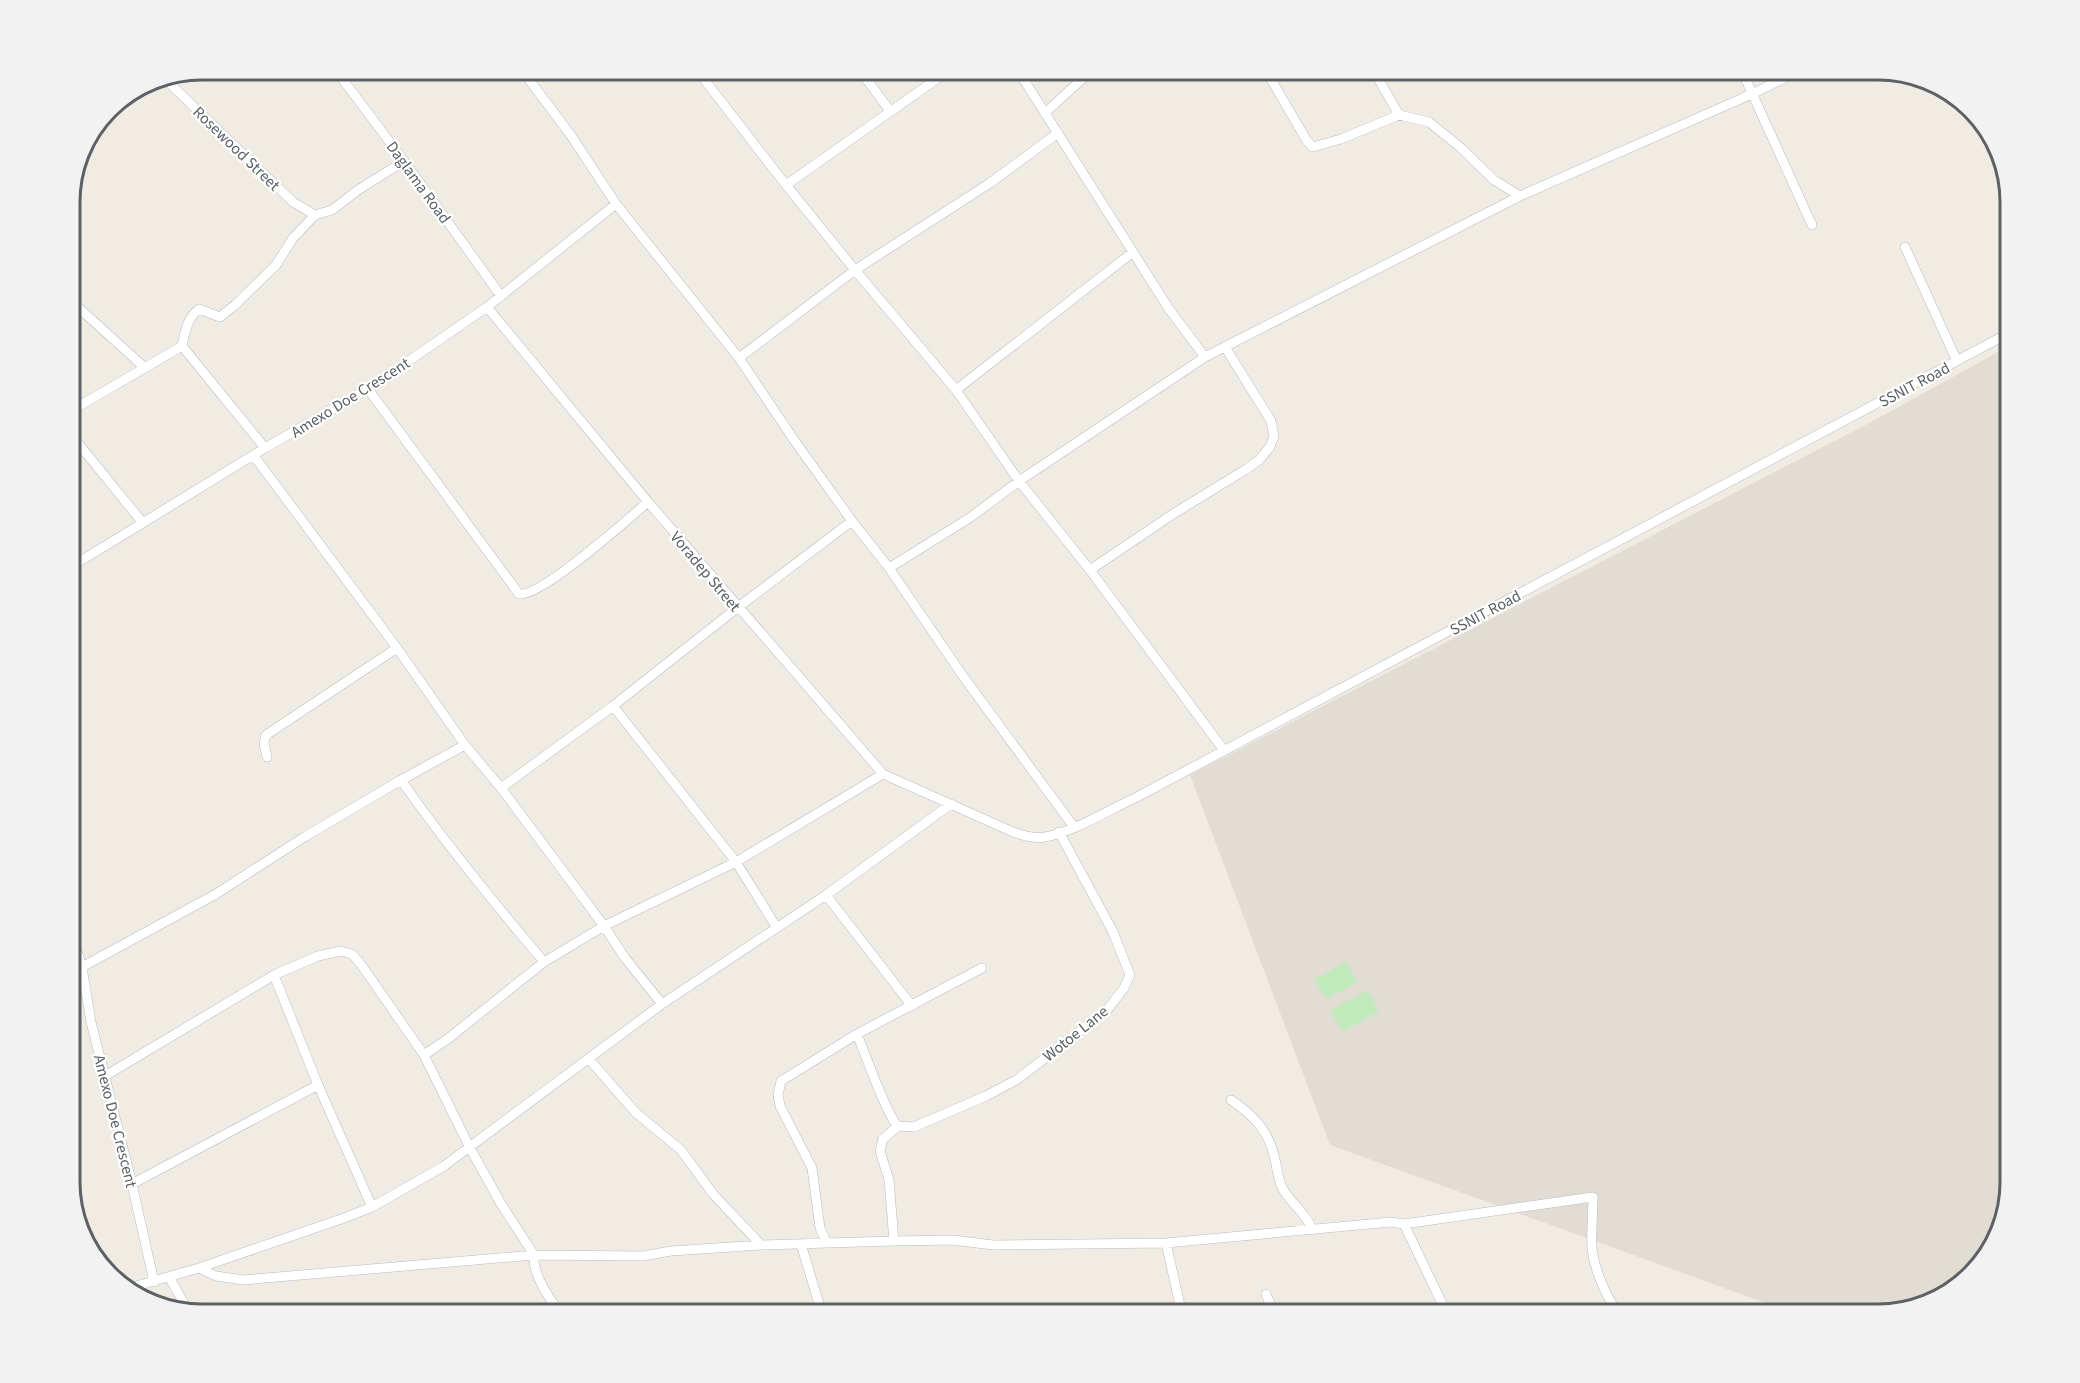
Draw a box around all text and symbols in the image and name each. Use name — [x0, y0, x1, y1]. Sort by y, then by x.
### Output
street label: Rosewood Street — [188, 101, 285, 196]
street label: Daglama Road — [381, 137, 456, 228]
street label: Amexo Doe Crescent — [287, 352, 415, 443]
street label: SSNIT Road — [1875, 357, 1954, 413]
street label: Voradep Street — [665, 527, 746, 617]
street label: SSNIT Road — [1446, 585, 1525, 641]
street label: Wotoe Lane — [1038, 1000, 1113, 1067]
street label: Amexo Doe Crescent — [88, 1052, 142, 1191]

